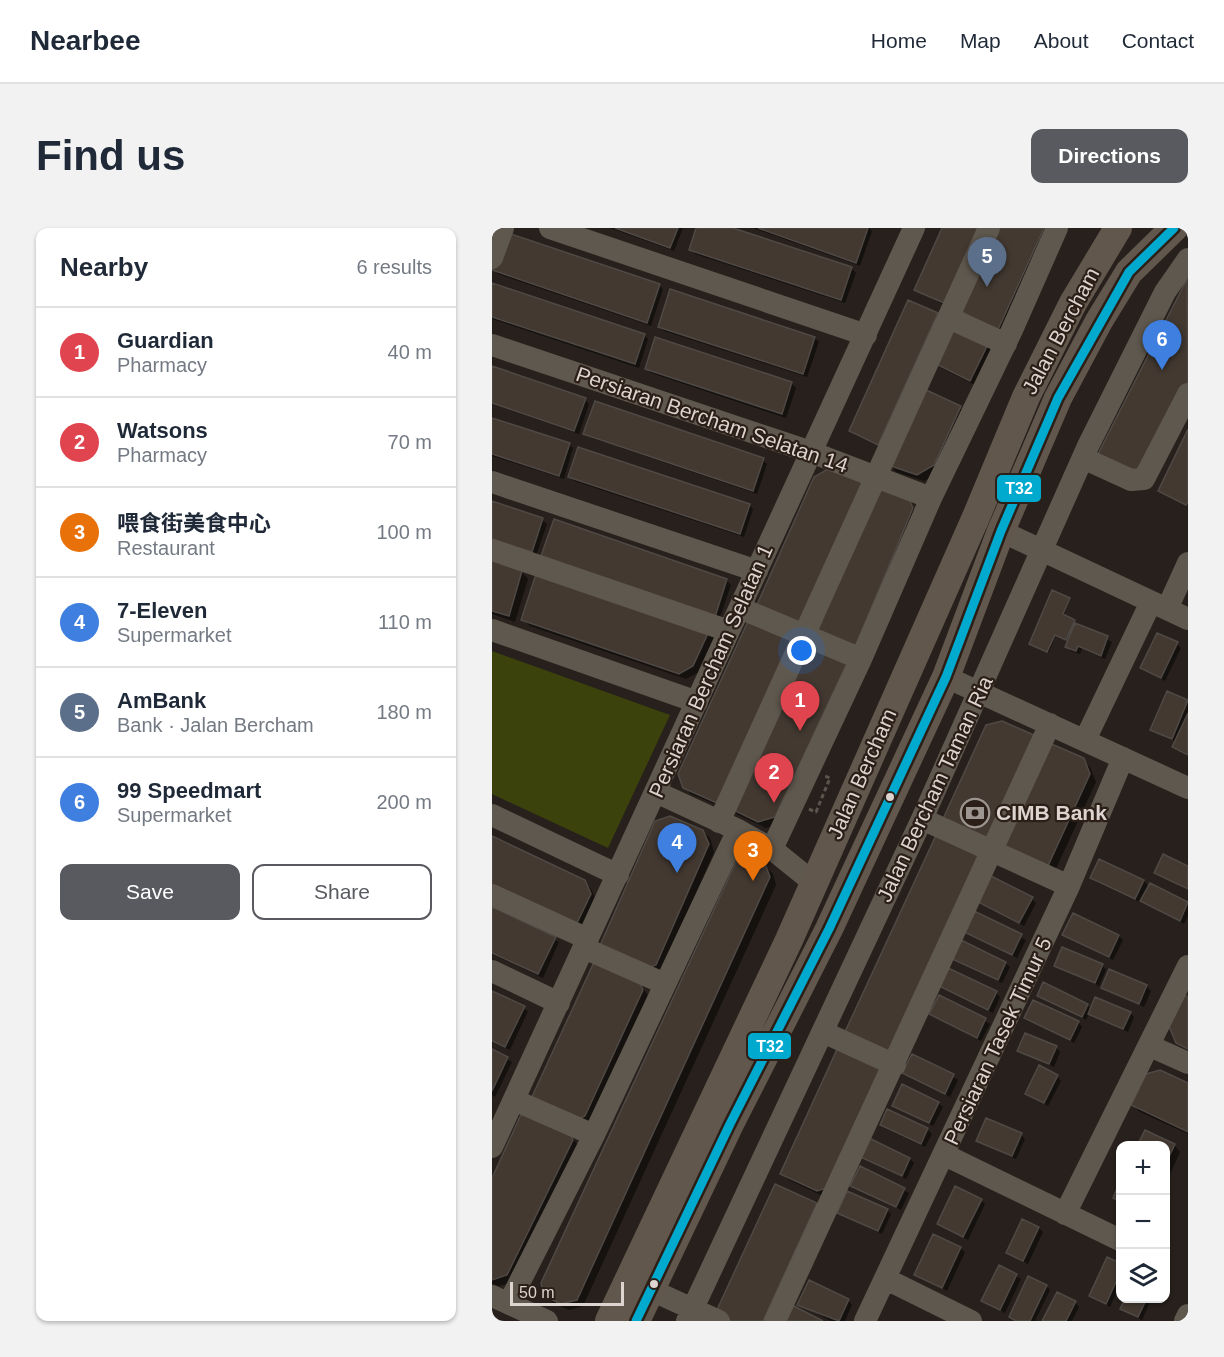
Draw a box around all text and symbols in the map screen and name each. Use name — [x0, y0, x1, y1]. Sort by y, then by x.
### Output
text: Nearbee — [30, 25, 141, 56]
text: Home — [871, 29, 927, 52]
text: Map — [960, 29, 1001, 52]
text: About — [1034, 29, 1089, 52]
text: Contact — [1122, 29, 1194, 52]
button: Directions — [1031, 129, 1188, 183]
text: Find us — [36, 132, 185, 179]
pin: 5 — [968, 238, 1006, 287]
text: Nearby — [60, 252, 148, 282]
text: 6 results — [356, 256, 432, 278]
street label: Jalan Bercham — [1018, 264, 1104, 398]
pin: 6 — [1142, 320, 1182, 370]
text: Guardian — [117, 328, 214, 353]
text: 1 — [74, 341, 85, 363]
text: 40 m — [388, 341, 432, 363]
text: Pharmacy — [117, 354, 207, 376]
street label: Persiaran Bercham Selatan 14 — [573, 362, 851, 477]
text: Watsons — [117, 418, 208, 443]
text: 2 — [74, 431, 85, 453]
text: 70 m — [388, 431, 432, 453]
text: Pharmacy — [117, 444, 207, 466]
line badge: T32 — [996, 474, 1042, 503]
text: T32 — [1005, 480, 1033, 497]
text: 喂食街美食中心 — [117, 511, 271, 536]
text: 3 — [74, 521, 85, 543]
text: 100 m — [376, 521, 432, 543]
text: Restaurant — [117, 537, 215, 559]
street label: Persiaran Bercham Selatan 1 — [644, 541, 777, 801]
text: 7-Eleven — [117, 598, 208, 623]
text: 4 — [74, 611, 85, 633]
text: 110 m — [378, 611, 432, 633]
text: Supermarket — [117, 624, 232, 646]
your location — [787, 636, 816, 665]
street label: Jalan Bercham Taman Ria — [872, 672, 997, 905]
pin: 1 — [780, 682, 820, 731]
text: AmBank — [117, 688, 206, 713]
text: 5 — [74, 701, 85, 723]
text: 180 m — [376, 701, 432, 723]
street label: Jalan Bercham — [823, 705, 901, 842]
text: Bank · Jalan Bercham — [117, 714, 314, 736]
pin: 2 — [754, 754, 794, 803]
text: 99 Speedmart — [117, 778, 261, 803]
text: 6 — [74, 791, 85, 813]
text: 200 m — [376, 791, 432, 813]
unlabelled marker — [884, 791, 896, 803]
bank icon: CIMB Bank — [959, 797, 991, 829]
place label: CIMB Bank — [996, 801, 1107, 824]
text: Supermarket — [117, 804, 232, 826]
pin: 4 — [658, 824, 696, 873]
pin: 3 — [734, 832, 772, 881]
button: Save — [60, 864, 240, 920]
button: Share — [252, 864, 432, 920]
street label: Persiaran Tasek Timur 5 — [939, 933, 1056, 1148]
line badge: T32 — [747, 1032, 792, 1060]
text: T32 — [756, 1038, 784, 1055]
map controls — [1116, 1141, 1170, 1303]
button: + — [1116, 1141, 1170, 1195]
button: − — [1116, 1195, 1170, 1249]
button: layers — [1116, 1249, 1170, 1303]
unlabelled marker — [648, 1278, 660, 1290]
scale bar — [510, 1279, 624, 1306]
text: 50 m — [519, 1284, 555, 1301]

